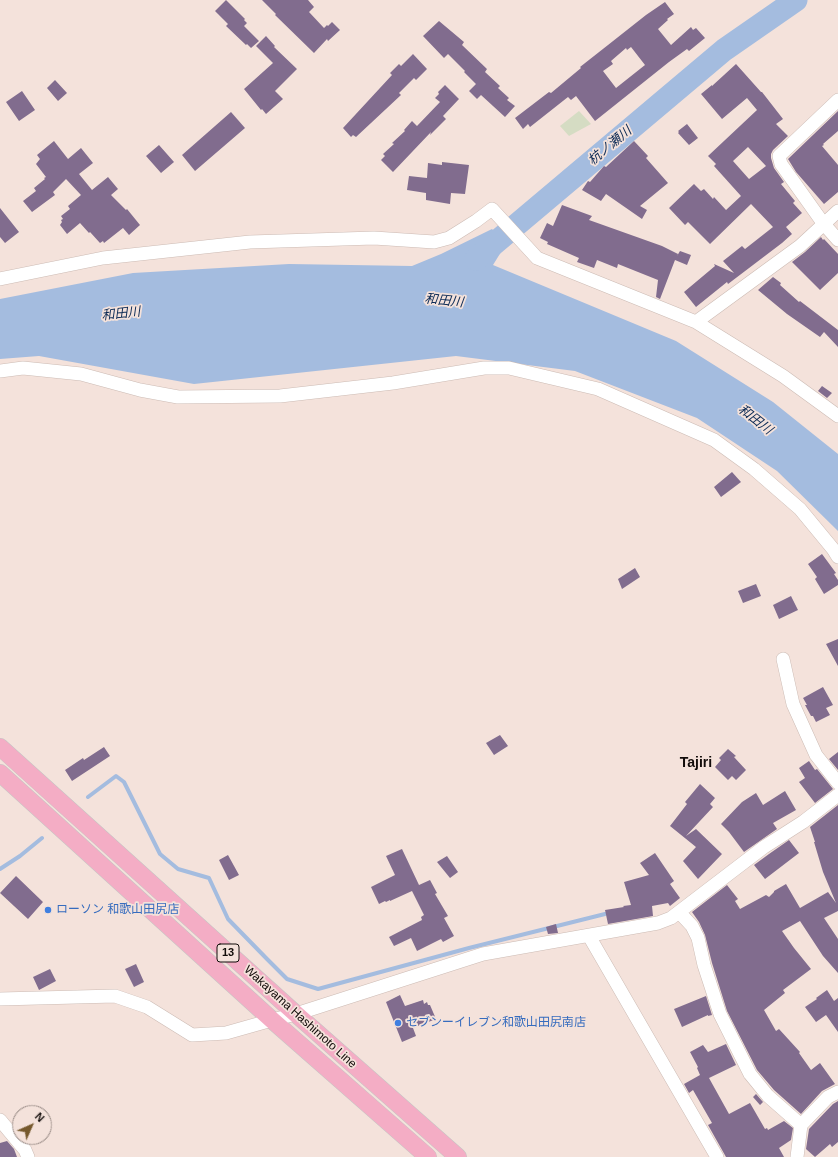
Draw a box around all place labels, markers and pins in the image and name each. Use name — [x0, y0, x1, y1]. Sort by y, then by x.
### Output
place label: ローソン 和歌山田尻店 — [56, 903, 179, 917]
marker: ローソン 和歌山田尻店 — [43, 905, 53, 915]
place label: セブンーイレブン和歌山田尻南店 — [406, 1016, 586, 1030]
marker: セブンーイレブン和歌山田尻南店 — [393, 1018, 403, 1028]

